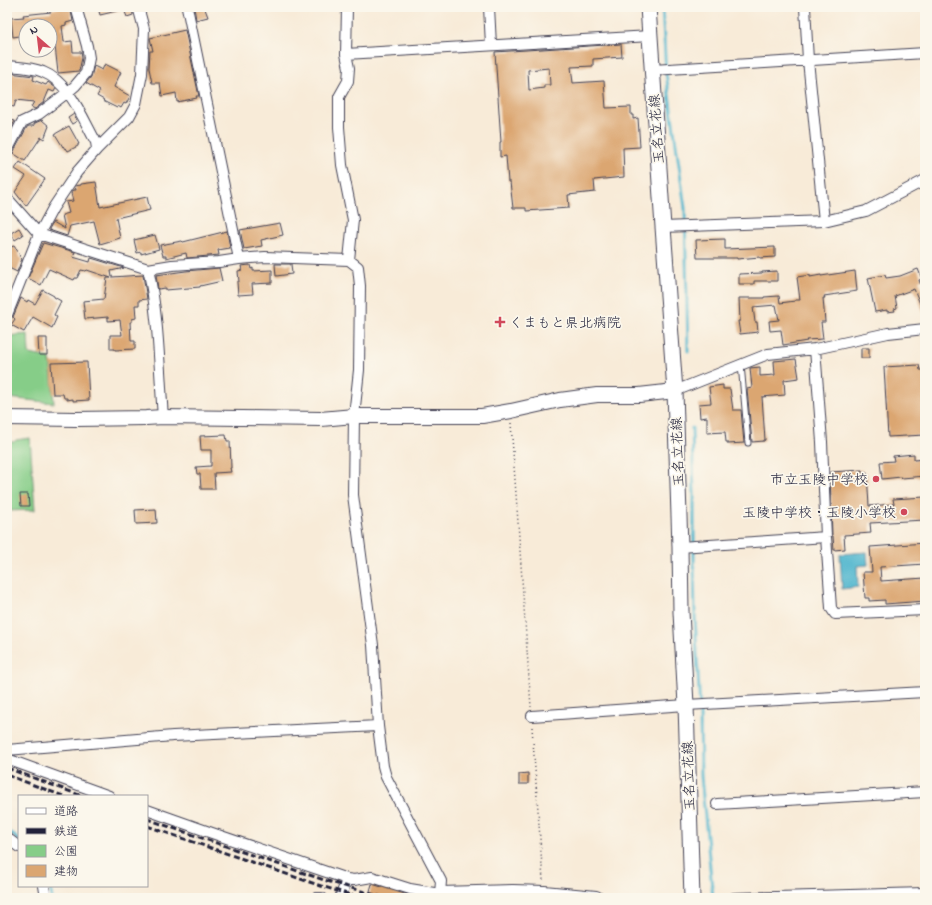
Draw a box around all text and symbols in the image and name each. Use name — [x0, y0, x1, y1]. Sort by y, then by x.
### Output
north arrow — [18, 18, 58, 58]
text: N — [27, 21, 41, 39]
street label: 玉名立花線 — [645, 93, 670, 165]
place label: くまもと県北病院 — [509, 313, 621, 334]
marker: くまもと県北病院 — [494, 316, 506, 328]
street label: 玉名立花線 — [667, 417, 690, 487]
place label: 市立玉陵中学校 — [770, 470, 868, 491]
marker: 市立玉陵中学校 — [871, 474, 881, 484]
place label: 玉陵中学校・玉陵小学校 — [742, 503, 896, 524]
marker: 玉陵中学校・玉陵小学校 — [899, 507, 909, 517]
street label: 玉名立花線 — [678, 741, 701, 811]
legend — [18, 795, 148, 887]
text: 道路 — [54, 803, 78, 821]
text: 鉄道 — [54, 823, 78, 841]
text: 公園 — [54, 843, 78, 861]
text: 建物 — [54, 863, 78, 881]

